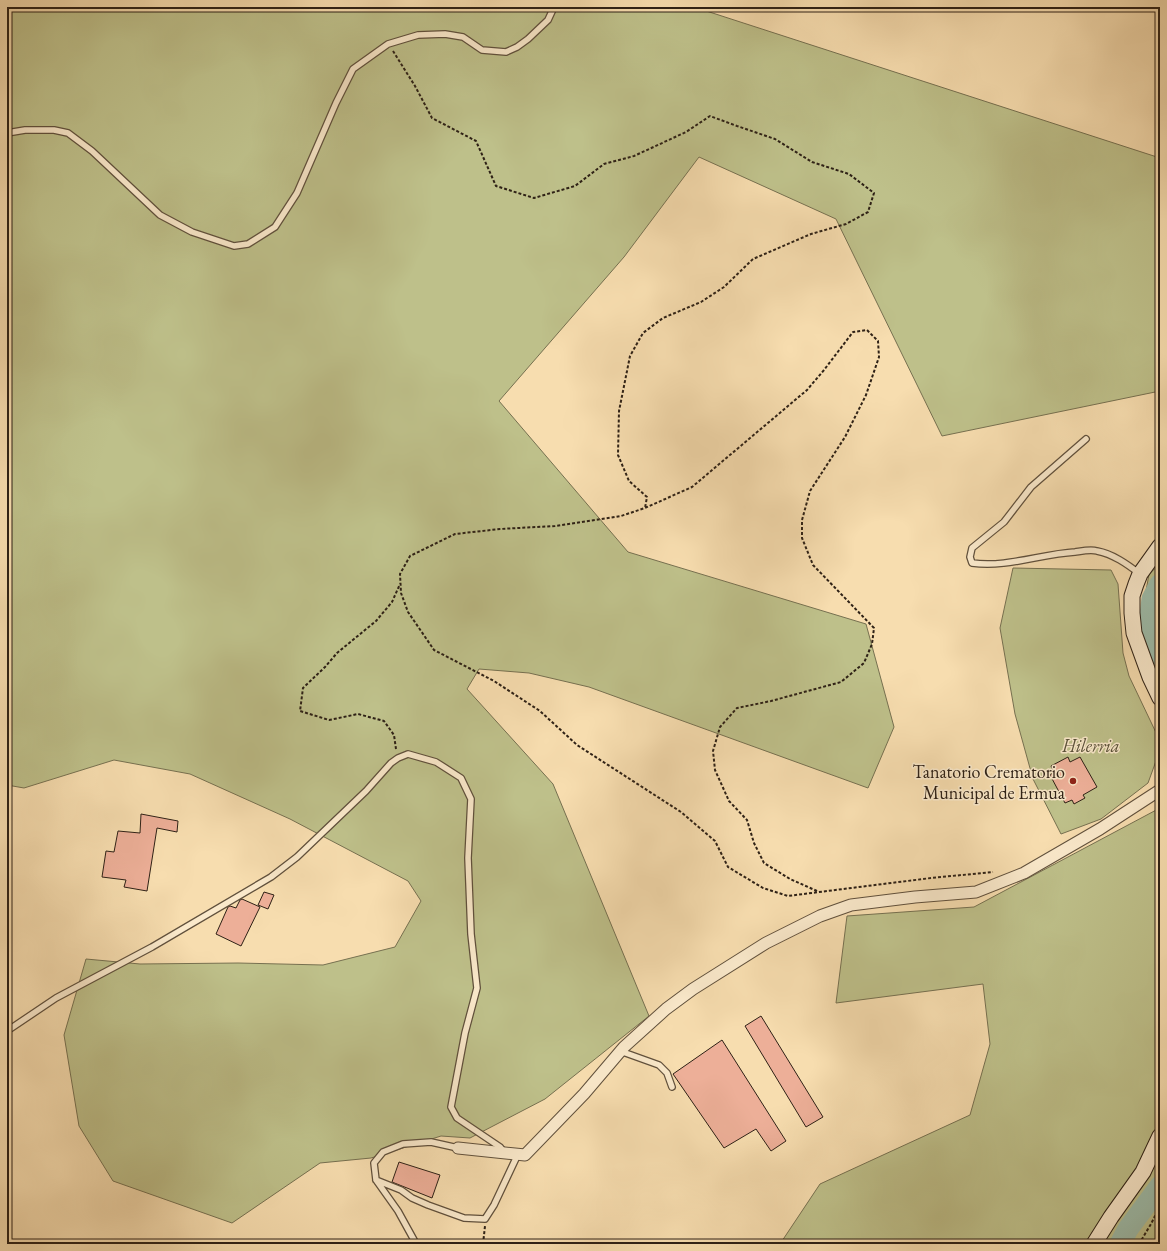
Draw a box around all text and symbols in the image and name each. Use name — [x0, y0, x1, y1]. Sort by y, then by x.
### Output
park label: Hilerria — [1061, 734, 1120, 757]
place label: Tanatorio Crematorio Municipal de Ermua — [913, 760, 1066, 804]
marker: Tanatorio Crematorio Municipal de Ermua — [1068, 776, 1078, 786]

